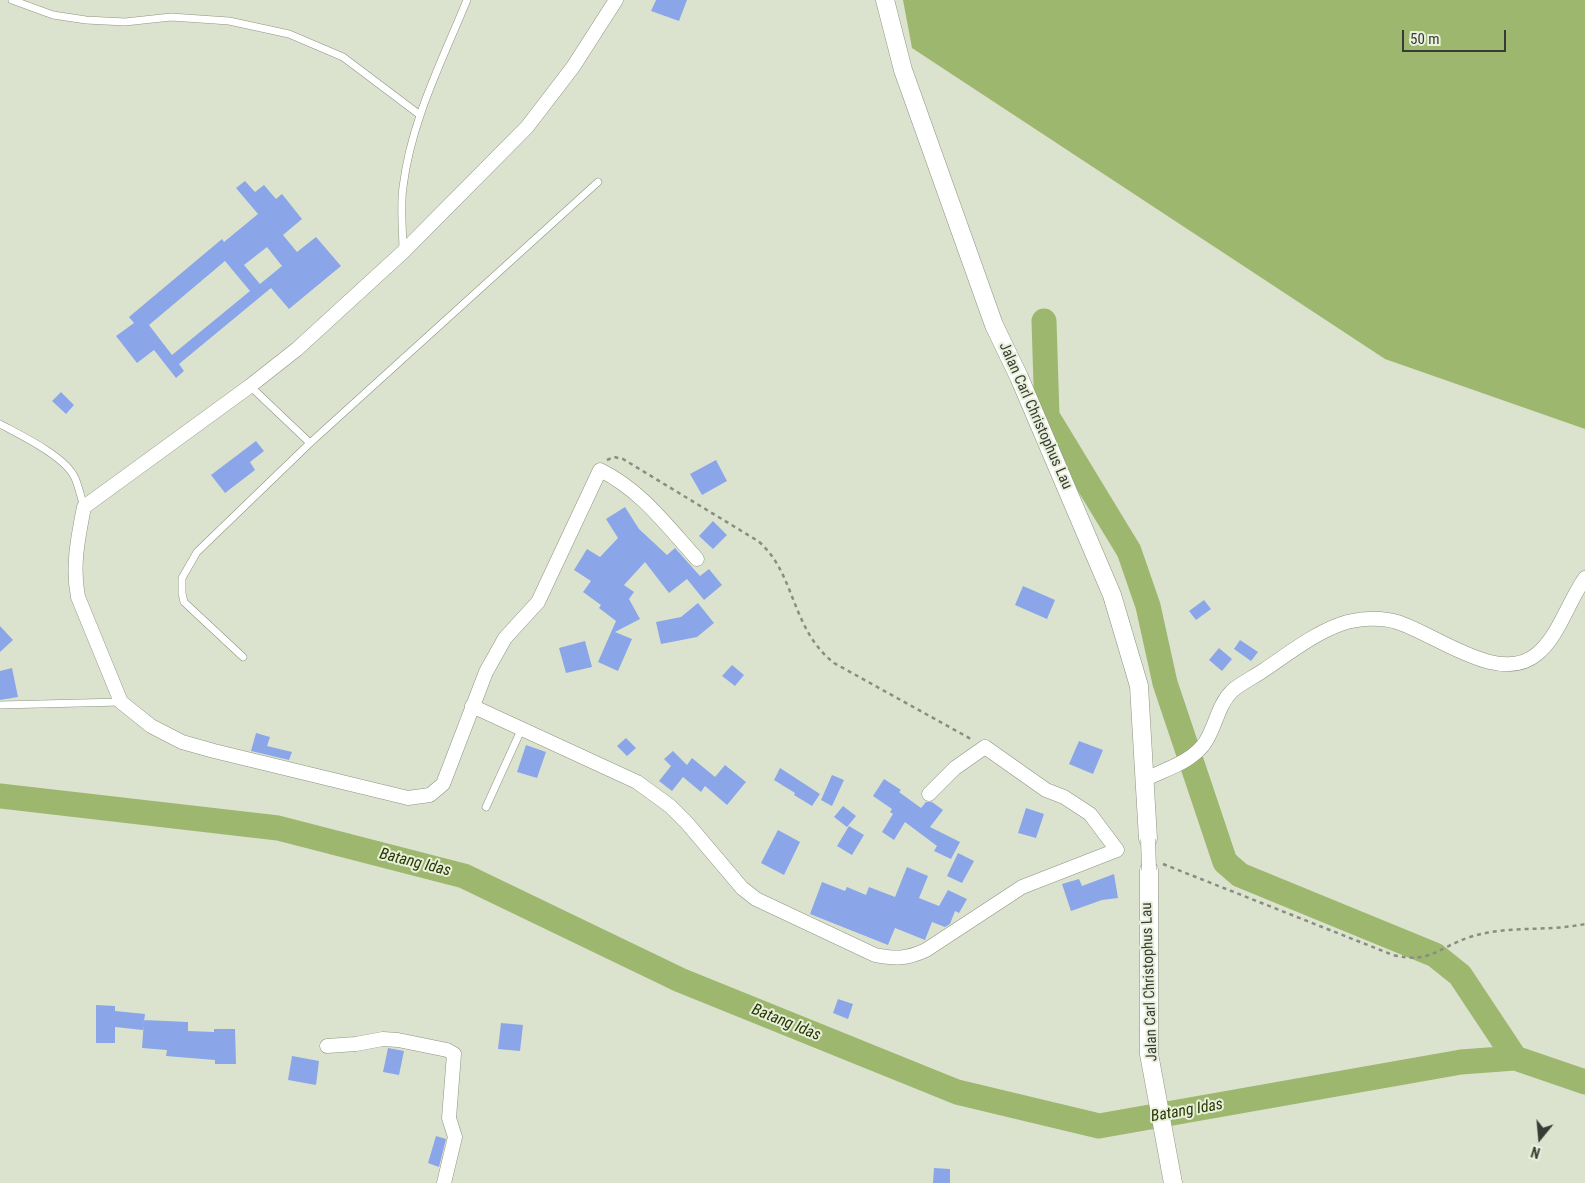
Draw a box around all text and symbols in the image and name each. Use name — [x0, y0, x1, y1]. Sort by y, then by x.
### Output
scale bar — [1405, 20, 1509, 52]
text: 50 m — [1410, 30, 1440, 48]
street label: Jalan Carl Christophus Lau — [994, 340, 1076, 492]
water label: Batang Idas — [377, 845, 453, 881]
street label: Jalan Carl Christophus Lau — [1138, 902, 1162, 1062]
water label: Batang Idas — [749, 1000, 823, 1046]
water label: Batang Idas — [1149, 1095, 1225, 1127]
north arrow — [1515, 1113, 1565, 1163]
text: N — [1529, 1143, 1542, 1161]

